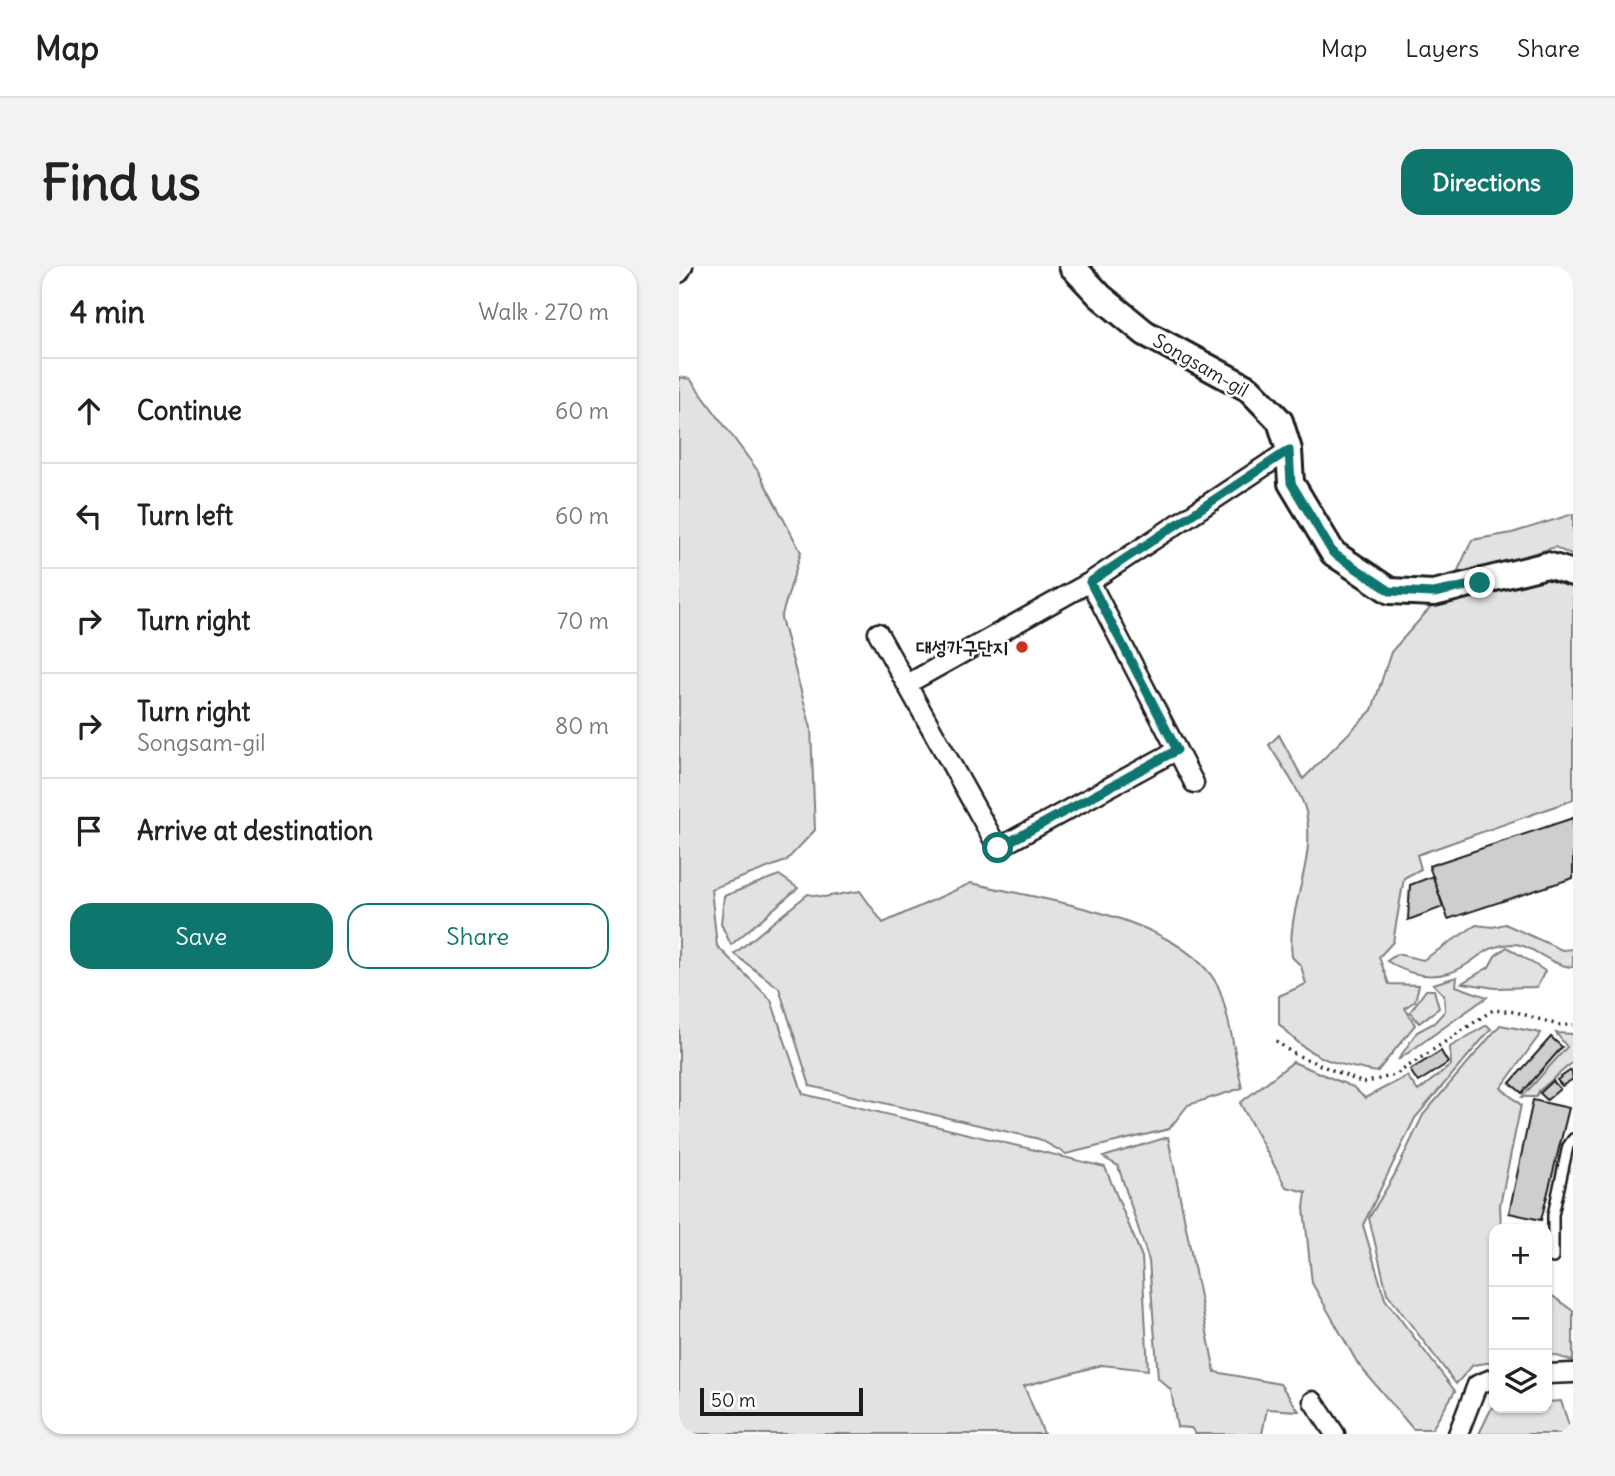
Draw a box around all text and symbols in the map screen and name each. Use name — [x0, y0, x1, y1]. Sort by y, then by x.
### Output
text: Map — [35, 27, 99, 69]
text: Map — [1321, 33, 1367, 63]
text: Layers — [1405, 33, 1479, 63]
text: Share — [1517, 33, 1580, 63]
button: Directions — [1401, 149, 1573, 215]
text: Find us — [42, 152, 200, 213]
text: 4 min — [70, 293, 145, 331]
text: Walk · 270 m — [478, 297, 609, 326]
street label: Songsam-gil — [1149, 328, 1253, 402]
icon: ahead — [70, 392, 108, 430]
text: Continue — [137, 394, 242, 427]
text: 60 m — [555, 396, 609, 425]
icon: left — [70, 497, 108, 535]
text: Turn left — [137, 499, 233, 532]
text: 60 m — [555, 501, 609, 530]
route end — [1464, 567, 1495, 598]
icon: right — [70, 602, 108, 640]
text: Turn right — [137, 604, 250, 637]
text: 70 m — [557, 606, 609, 635]
place label: 대성가구단지 — [916, 635, 1008, 659]
marker: 대성가구단지 — [1014, 639, 1030, 655]
text: Turn right — [137, 695, 250, 728]
icon: right — [70, 707, 108, 745]
text: 80 m — [555, 711, 609, 740]
text: Songsam-gil — [137, 728, 265, 757]
icon: arrive — [70, 812, 108, 850]
text: Arrive at destination — [137, 814, 373, 847]
route start — [982, 832, 1013, 863]
button: Save — [70, 903, 333, 969]
button: Share — [347, 903, 609, 969]
map controls — [1489, 1224, 1552, 1413]
button: + — [1489, 1224, 1552, 1287]
button: − — [1489, 1287, 1552, 1350]
button: layers — [1489, 1350, 1552, 1413]
scale bar — [700, 1385, 863, 1417]
text: 50 m — [711, 1388, 756, 1412]

